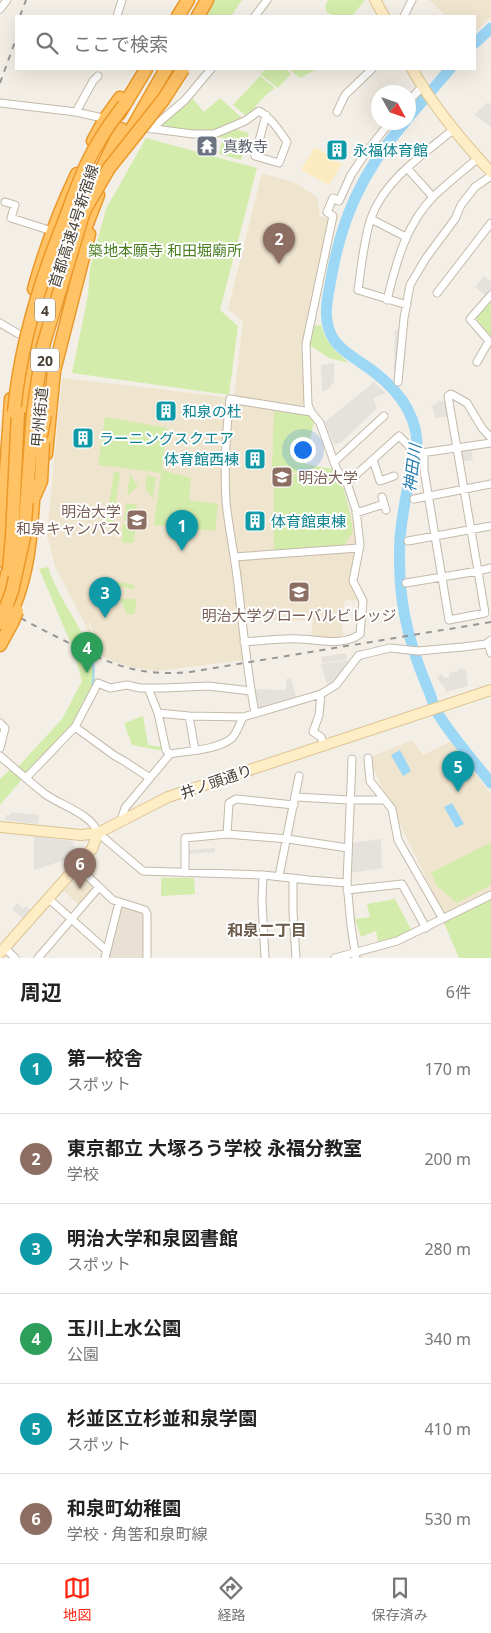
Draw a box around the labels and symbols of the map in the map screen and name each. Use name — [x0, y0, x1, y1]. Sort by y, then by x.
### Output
north arrow — [371, 85, 416, 130]
temple icon: 真教寺 — [195, 134, 219, 158]
place label: 真教寺 — [223, 136, 268, 156]
building icon: 永福体育館 — [325, 138, 349, 162]
place label: 永福体育館 — [353, 140, 428, 160]
street label: 首都高速4号新宿線 — [44, 162, 102, 290]
pin: 2 — [263, 223, 295, 264]
park label: 築地本願寺 和田堀廟所 — [88, 240, 242, 260]
road number: 4 — [35, 298, 55, 322]
road number: 20 — [31, 348, 59, 372]
street label: 甲州街道 — [26, 386, 52, 448]
building icon: 和泉の杜 — [154, 399, 178, 423]
place label: 和泉の杜 — [182, 401, 242, 421]
building icon: ラーニングスクエア — [71, 426, 95, 450]
place label: ラーニングスクエア — [99, 428, 234, 448]
your location — [290, 437, 316, 463]
water label: 神田川 — [398, 441, 426, 493]
building icon: 体育館西棟 — [243, 447, 267, 471]
place label: 体育館西棟 — [164, 449, 239, 469]
school or university icon: 明治大学 — [270, 465, 294, 489]
place label: 明治大学 — [298, 467, 358, 487]
place label: 明治大学 和泉キャンパス — [16, 501, 121, 538]
school or university icon: 明治大学 和泉キャンパス — [125, 508, 149, 532]
building icon: 体育館東棟 — [243, 509, 267, 533]
pin: 1 — [166, 510, 198, 551]
place label: 体育館東棟 — [271, 511, 346, 531]
pin: 3 — [89, 577, 121, 618]
school or university icon: 明治大学グローバルビレッジ — [287, 580, 311, 604]
place label: 明治大学グローバルビレッジ — [202, 605, 396, 625]
pin: 4 — [71, 632, 103, 673]
pin: 5 — [442, 751, 474, 792]
street label: 井ノ頭通り — [177, 759, 255, 803]
pin: 6 — [64, 848, 96, 889]
district label: 和泉二丁目 — [227, 919, 307, 941]

